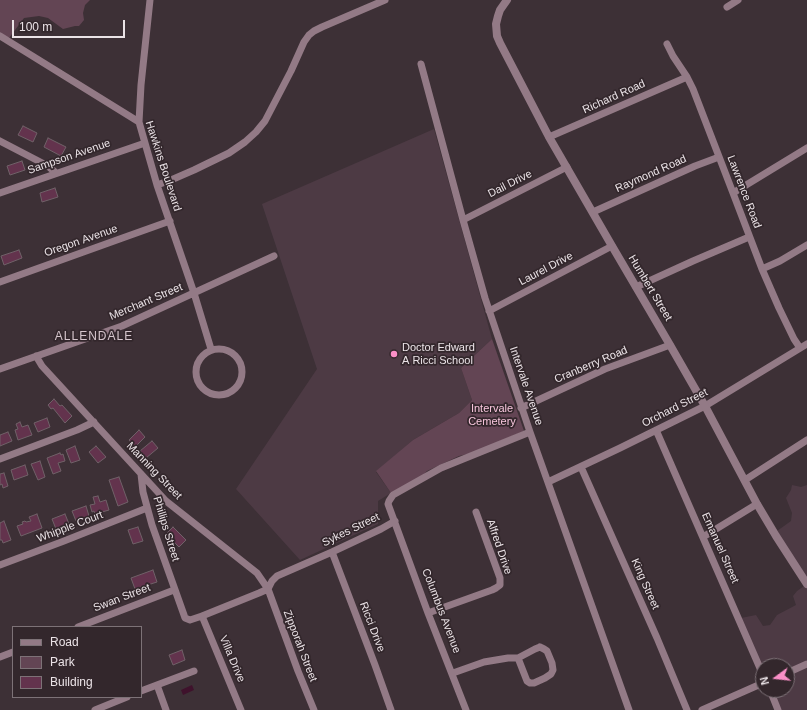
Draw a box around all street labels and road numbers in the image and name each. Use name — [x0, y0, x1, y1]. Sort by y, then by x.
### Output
street label: Richard Road — [581, 77, 647, 117]
street label: Hawkins Boulevard — [142, 119, 184, 213]
street label: Sampson Avenue — [26, 137, 112, 177]
street label: Raymond Road — [613, 152, 689, 196]
street label: Lawrence Road — [724, 154, 764, 230]
street label: Dail Drive — [486, 167, 534, 201]
street label: Oregon Avenue — [43, 222, 119, 260]
street label: Laurel Drive — [517, 249, 575, 289]
street label: Humbert Street — [625, 253, 675, 323]
street label: Merchant Street — [107, 281, 185, 323]
street label: Cranberry Road — [552, 344, 630, 386]
street label: Intervale Avenue — [506, 345, 546, 427]
street label: Orchard Street — [640, 386, 710, 430]
street label: Manning Street — [123, 440, 185, 502]
street label: Phillips Street — [150, 495, 182, 563]
street label: Whipple Court — [35, 508, 105, 546]
street label: Sykes Street — [320, 510, 382, 550]
street label: Emanuel Street — [699, 511, 741, 585]
street label: Alfred Drive — [483, 518, 515, 576]
street label: King Street — [628, 556, 662, 612]
street label: Columbus Avenue — [419, 567, 463, 655]
street label: Swan Street — [92, 581, 152, 615]
street label: Ricci Drive — [356, 600, 388, 654]
street label: Zipporah Street — [280, 608, 320, 684]
street label: Villa Drive — [216, 634, 248, 684]

